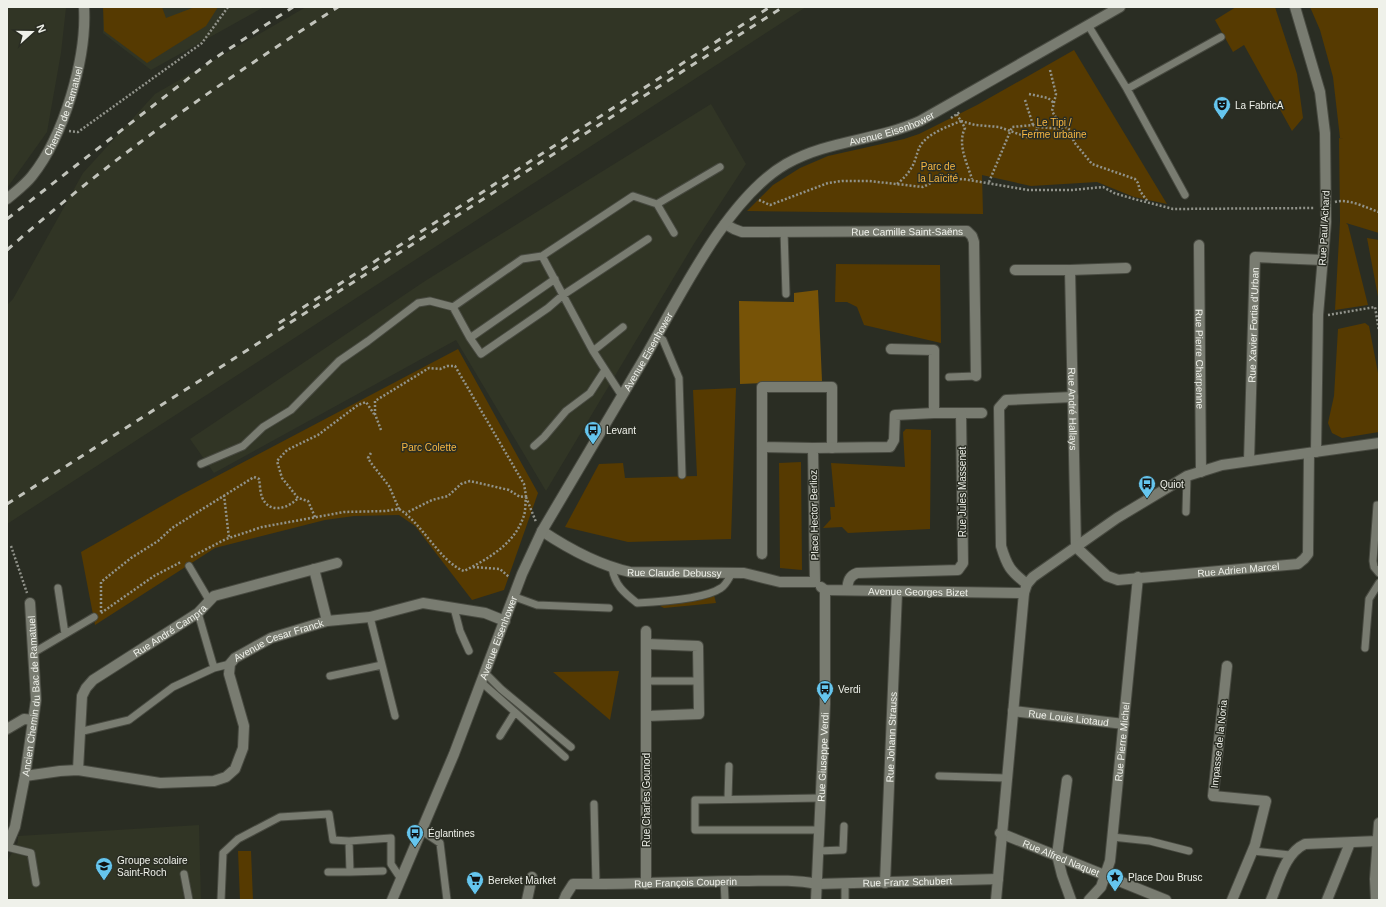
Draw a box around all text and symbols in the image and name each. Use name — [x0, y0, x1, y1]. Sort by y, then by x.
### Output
north arrow — [12, 12, 52, 52]
text: N — [34, 23, 48, 34]
street label: Chemin de Ramatuel — [42, 65, 84, 157]
theatre icon: La FabricA — [1212, 95, 1232, 120]
place label: La FabricA — [1235, 100, 1284, 111]
street label: Avenue Eisenhower — [848, 108, 936, 147]
park label: Le Tipi / Ferme urbaine — [1021, 117, 1087, 140]
park label: Parc de la Laïcité — [918, 161, 958, 184]
street label: Rue Paul Achard — [1317, 190, 1331, 266]
street label: Rue Camille Saint-Saëns — [851, 226, 963, 237]
street label: Rue Xavier Fortia d'Urban — [1246, 267, 1260, 383]
street label: Rue Pierre Charpenne — [1194, 309, 1206, 410]
street label: Avenue Eisenhower — [621, 310, 675, 393]
street label: Rue André Hallays — [1067, 367, 1079, 451]
bus stop icon: Levant — [583, 420, 603, 445]
place label: Levant — [606, 425, 636, 436]
park label: Parc Colette — [401, 442, 457, 453]
street label: Rue Jules Massenet — [957, 446, 968, 537]
street label: Place Hector Berlioz — [808, 470, 820, 560]
bus stop icon: Quiot — [1137, 474, 1157, 499]
place label: Quiot — [1160, 479, 1184, 490]
street label: Rue Adrien Marcel — [1197, 560, 1280, 578]
street label: Rue Claude Debussy — [627, 566, 722, 578]
street label: Avenue Georges Bizet — [868, 585, 968, 598]
street label: Avenue Eisenhower — [477, 594, 519, 681]
street label: Rue André Campra — [131, 602, 209, 659]
street label: Ancien Chemin du Bac de Ramatuel — [20, 616, 42, 777]
street label: Avenue Cesar Franck — [232, 617, 326, 663]
bus stop icon: Verdi — [815, 679, 835, 704]
place label: Verdi — [838, 684, 861, 695]
street label: Rue Johann Strauss — [884, 692, 898, 783]
street label: Impasse de la Noria — [1209, 699, 1229, 789]
street label: Rue Pierre Michel — [1112, 702, 1131, 782]
street label: Rue Louis Liotaud — [1028, 707, 1109, 728]
street label: Rue Giuseppe Verdi — [815, 712, 830, 802]
street label: Rue Charles Gounod — [641, 753, 652, 847]
bus stop icon: Églantines — [405, 823, 425, 848]
place label: Églantines — [428, 827, 475, 839]
street label: Rue Alfred Naquet — [1021, 837, 1101, 878]
place label: Groupe scolaire Saint-Roch — [117, 855, 188, 878]
school or university icon: Groupe scolaire Saint-Roch — [94, 856, 114, 881]
place icon: Place Dou Brusc — [1105, 867, 1125, 892]
supermarket icon: Bereket Market — [465, 870, 485, 895]
place label: Place Dou Brusc — [1128, 872, 1202, 883]
place label: Bereket Market — [488, 875, 556, 886]
street label: Rue Franz Schubert — [862, 875, 952, 888]
street label: Rue François Couperin — [634, 876, 737, 889]

